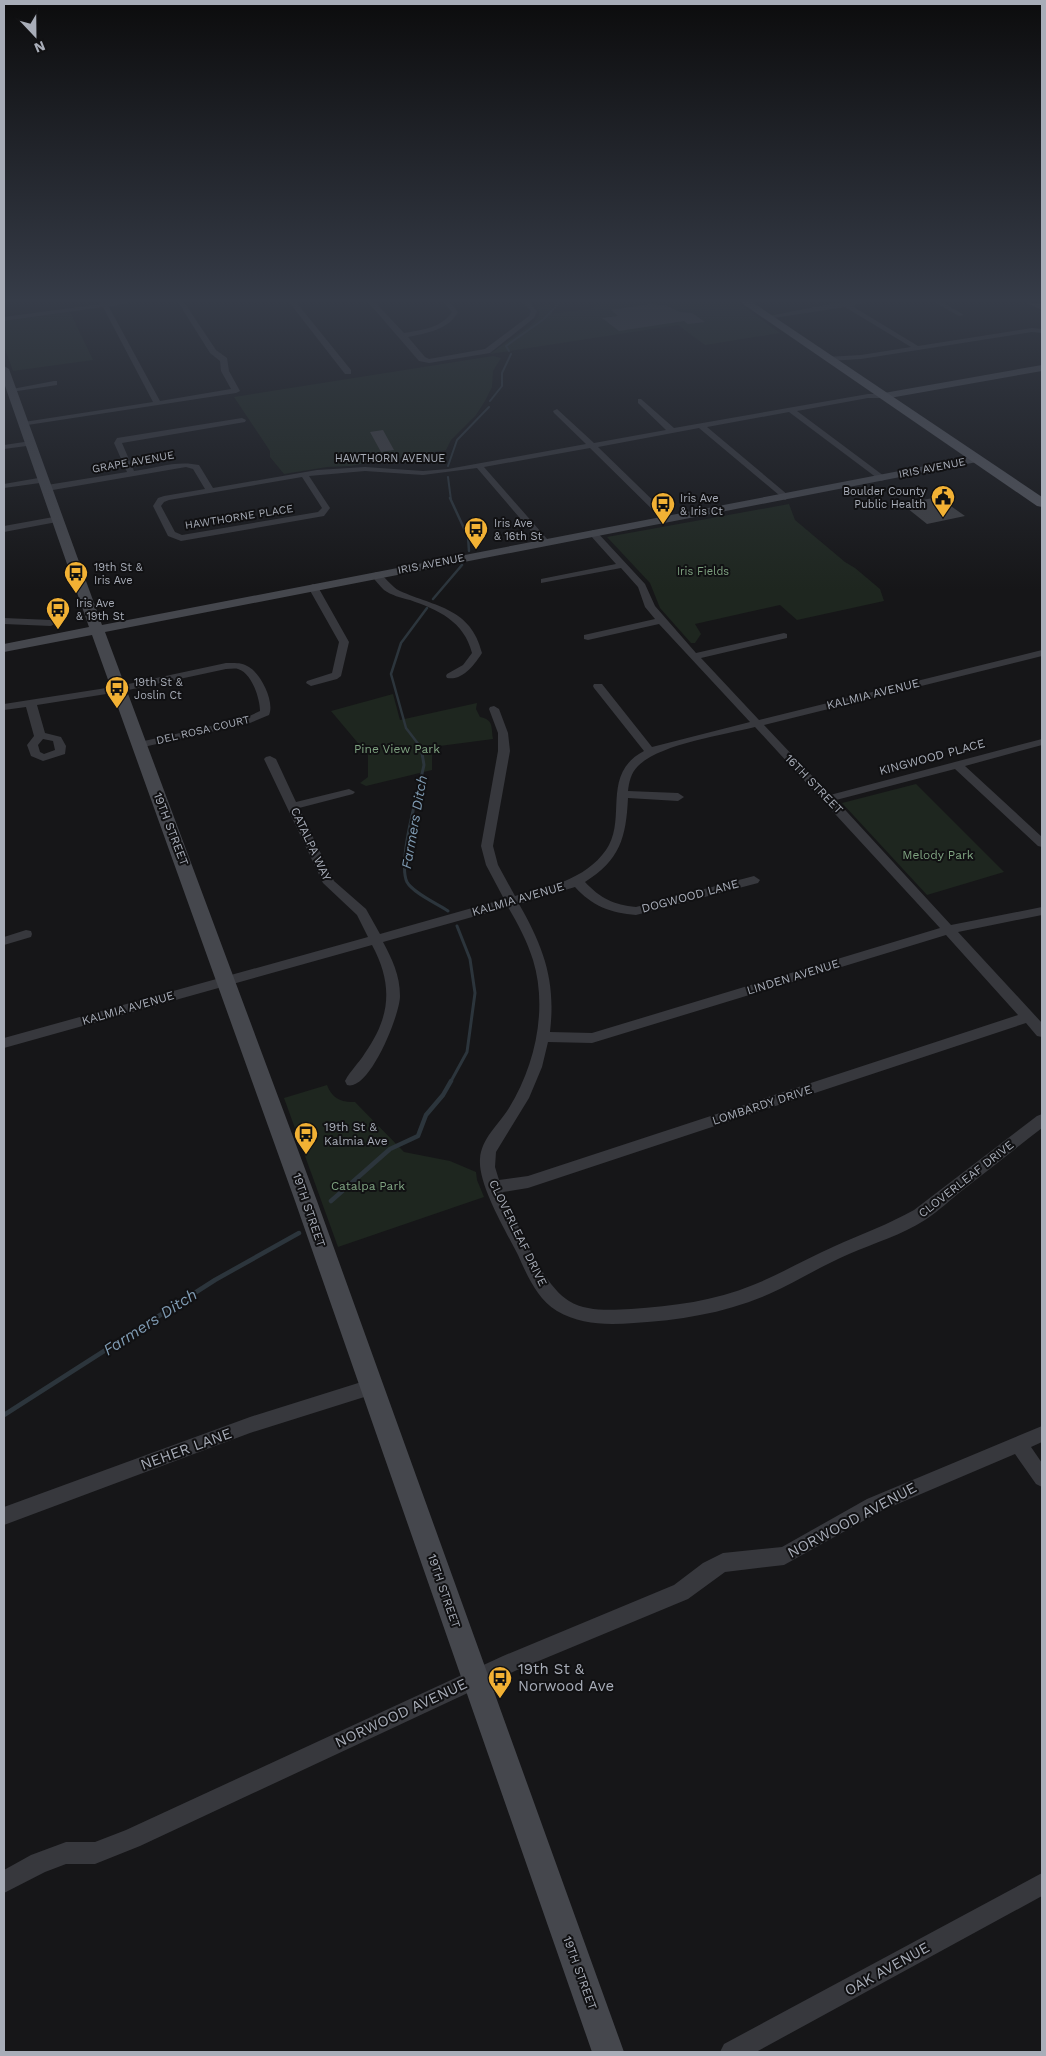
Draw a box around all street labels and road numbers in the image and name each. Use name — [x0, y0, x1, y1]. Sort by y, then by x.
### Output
street label: GRAPE AVENUE — [91, 448, 175, 476]
street label: HAWTHORN AVENUE — [335, 452, 445, 465]
street label: IRIS AVENUE — [897, 455, 967, 481]
street label: HAWTHORNE PLACE — [184, 502, 294, 532]
street label: IRIS AVENUE — [396, 551, 466, 577]
street label: KALMIA AVENUE — [825, 676, 921, 712]
street label: DEL ROSA COURT — [155, 713, 251, 747]
street label: KINGWOOD PLACE — [878, 736, 987, 778]
street label: 16TH STREET — [782, 751, 846, 817]
street label: 19TH STREET — [151, 790, 191, 868]
street label: CATALPA WAY — [288, 805, 334, 883]
street label: DOGWOOD LANE — [640, 876, 740, 916]
street label: KALMIA AVENUE — [470, 879, 566, 919]
street label: LINDEN AVENUE — [745, 956, 841, 998]
street label: KALMIA AVENUE — [80, 988, 176, 1028]
street label: LOMBARDY DRIVE — [710, 1082, 814, 1128]
street label: CLOVERLEAF DRIVE — [916, 1137, 1017, 1220]
street label: 19TH STREET — [290, 1171, 328, 1249]
street label: CLOVERLEAF DRIVE — [486, 1177, 550, 1289]
street label: NEHER LANE — [138, 1424, 234, 1474]
street label: NORWOOD AVENUE — [784, 1478, 920, 1562]
street label: 19TH STREET — [425, 1552, 463, 1630]
street label: NORWOOD AVENUE — [332, 1674, 470, 1752]
street label: 19TH STREET — [560, 1934, 600, 2012]
street label: OAK AVENUE — [841, 1938, 933, 2000]

